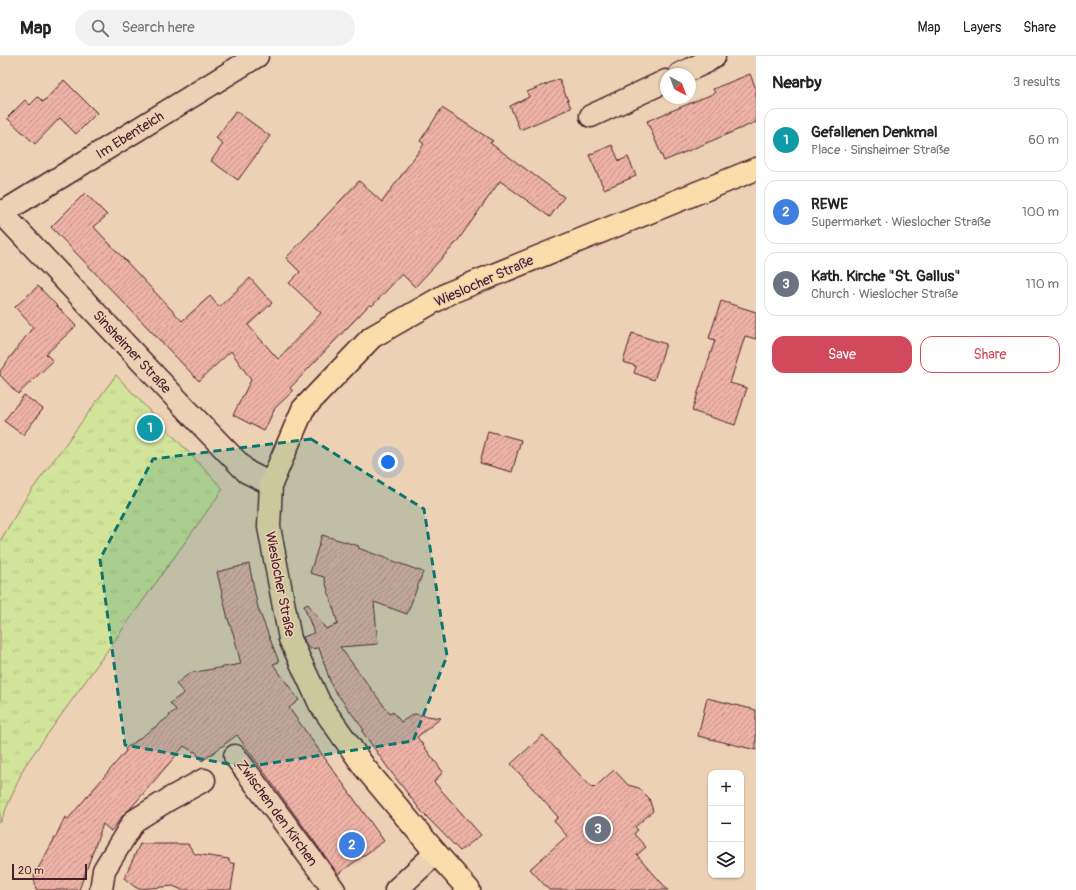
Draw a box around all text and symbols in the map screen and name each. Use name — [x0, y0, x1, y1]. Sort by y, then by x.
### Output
search box — [75, 10, 355, 46]
text: Map — [20, 16, 51, 40]
icon: search — [89, 17, 111, 39]
text: Search here — [121, 18, 195, 37]
text: Map — [918, 19, 941, 36]
text: Layers — [963, 19, 1001, 36]
text: Share — [1023, 19, 1056, 36]
north arrow — [660, 68, 696, 104]
text: Nearby — [772, 72, 821, 93]
text: 3 results — [1013, 74, 1060, 90]
street label: Im Ebenteich — [93, 107, 167, 163]
text: Gefallenen Denkmal — [811, 123, 937, 142]
text: 1 — [783, 132, 789, 148]
text: 60 m — [1028, 132, 1059, 148]
text: Place · Sinsheimer Straße — [811, 142, 950, 158]
text: REWE — [811, 195, 848, 214]
text: 2 — [782, 204, 790, 220]
text: 100 m — [1022, 204, 1059, 220]
text: Supermarket · Wieslocher Straße — [811, 214, 991, 230]
street label: Wieslocher Straße — [432, 251, 536, 311]
text: Kath. Kirche "St. Gallus" — [811, 267, 960, 286]
text: 3 — [782, 276, 790, 292]
text: 110 m — [1026, 276, 1059, 292]
text: Church · Wieslocher Straße — [811, 286, 958, 302]
street label: Sinsheimer Straße — [89, 307, 175, 397]
button: Save — [772, 336, 912, 373]
button: Share — [920, 336, 1060, 373]
pin: 1 — [137, 413, 163, 443]
your location — [378, 452, 398, 472]
street label: Wieslocher Straße — [261, 530, 299, 638]
street label: Zwischen den Kirchen — [233, 756, 321, 870]
map controls — [708, 770, 744, 878]
button: + — [708, 770, 744, 806]
button: − — [708, 806, 744, 842]
pin: 3 — [585, 814, 611, 844]
pin: 2 — [339, 830, 365, 860]
button: layers — [708, 842, 744, 878]
scale bar — [12, 862, 87, 881]
text: 20 m — [18, 864, 44, 877]

